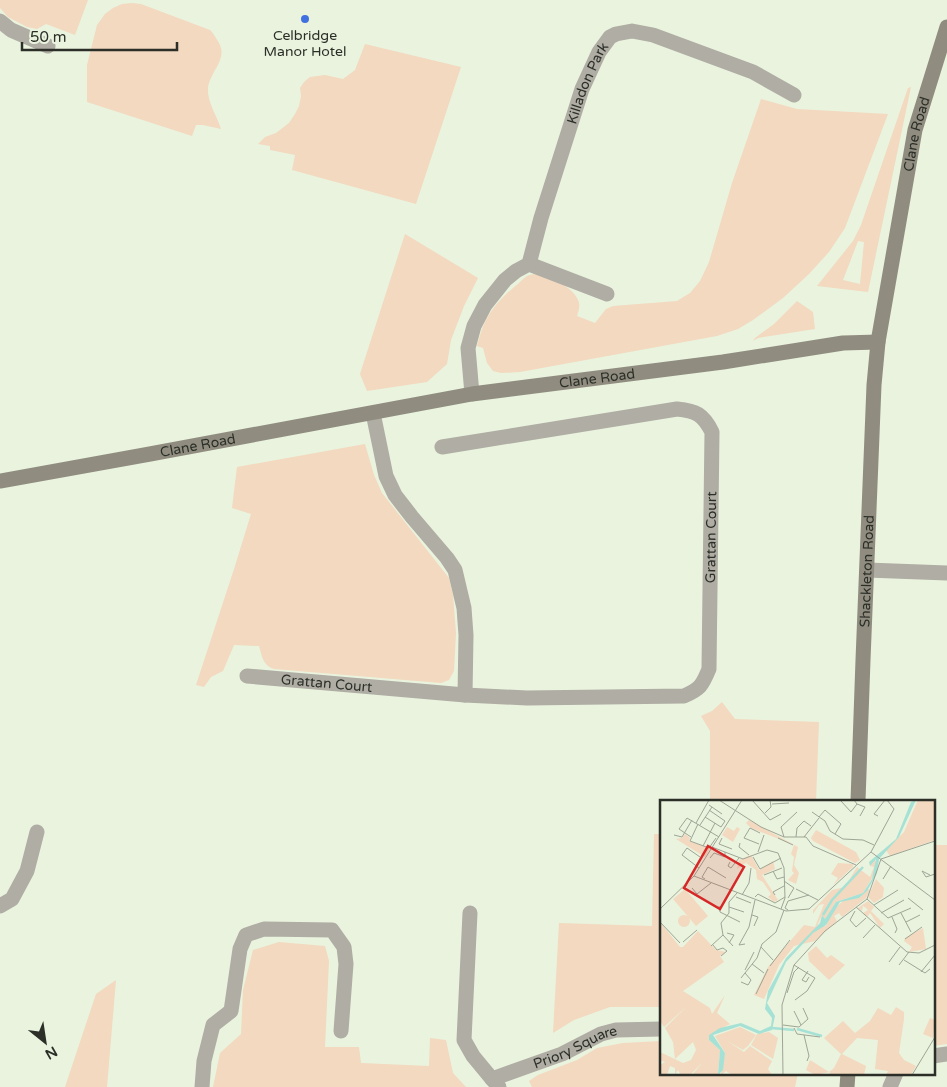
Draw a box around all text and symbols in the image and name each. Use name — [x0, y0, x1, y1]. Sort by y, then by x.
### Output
marker: Celbridge Manor Hotel — [299, 13, 311, 25]
scale bar — [22, 20, 178, 52]
place label: Celbridge Manor Hotel — [264, 27, 346, 60]
text: 50 m — [30, 28, 67, 46]
street label: Killadon Park — [563, 38, 612, 126]
street label: Clane Road — [899, 95, 933, 173]
street label: Clane Road — [558, 365, 636, 391]
street label: Clane Road — [159, 430, 237, 460]
street label: Grattan Court — [702, 491, 720, 583]
street label: Shackleton Road — [856, 515, 877, 628]
street label: Grattan Court — [280, 670, 374, 695]
inset map — [660, 800, 934, 1074]
north arrow — [20, 1017, 70, 1067]
street label: Priory Square — [531, 1022, 619, 1072]
text: N — [42, 1043, 60, 1063]

